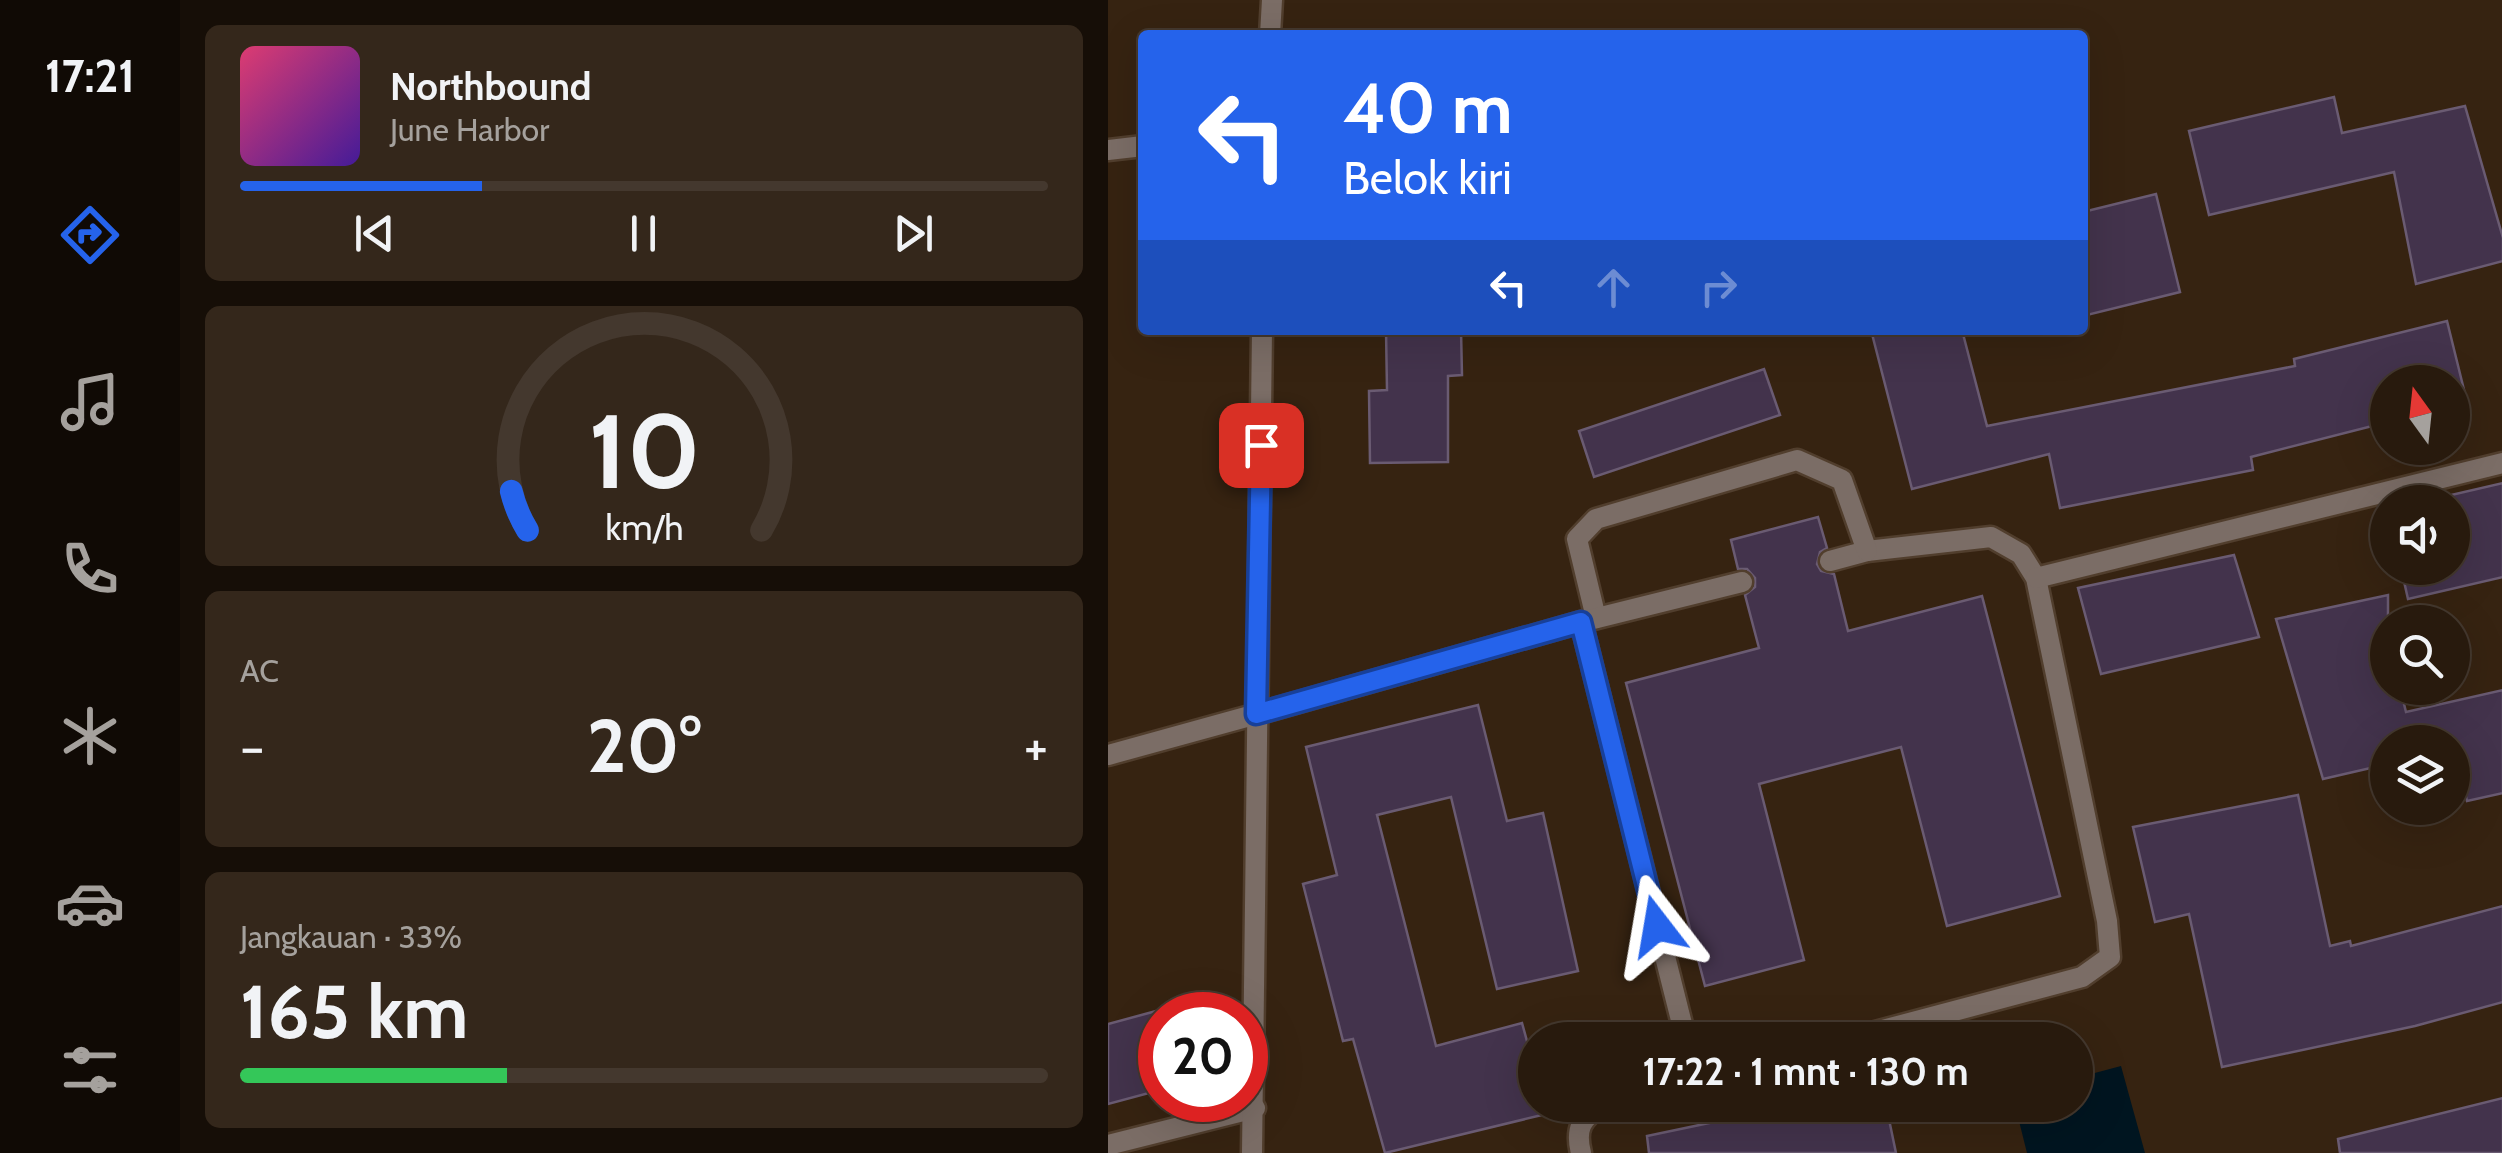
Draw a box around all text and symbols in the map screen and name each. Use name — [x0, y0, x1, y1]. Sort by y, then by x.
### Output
text: 17:21 — [45, 49, 135, 103]
text: Northbound — [390, 63, 592, 110]
text: 40 m — [1343, 65, 1512, 151]
icon: left — [1178, 70, 1308, 200]
text: June Harbor — [390, 110, 549, 149]
text: Belok kiri — [1343, 151, 1512, 205]
icon: directions — [55, 200, 125, 270]
icon: previous — [347, 206, 402, 261]
icon: pause — [616, 206, 671, 261]
icon: next — [886, 206, 941, 261]
icon: left — [1481, 260, 1536, 315]
icon: ahead — [1586, 260, 1641, 315]
icon: right — [1691, 260, 1746, 315]
north arrow — [2370, 365, 2470, 465]
map controls — [2370, 365, 2470, 825]
icon: music — [55, 367, 125, 437]
text: 10 — [588, 388, 700, 514]
pin — [1219, 403, 1304, 488]
icon: arrive — [1234, 418, 1289, 473]
button: sound — [2370, 485, 2470, 585]
text: km/h — [605, 506, 683, 549]
icon: phone — [55, 534, 125, 604]
button: search — [2370, 605, 2470, 705]
text: AC — [240, 651, 279, 690]
text: 20° — [587, 700, 701, 791]
icon: climate — [55, 701, 125, 771]
text: − — [240, 713, 264, 780]
text: + — [1024, 713, 1048, 780]
button: layers — [2370, 725, 2470, 825]
icon: car — [55, 868, 125, 938]
position arrow — [1605, 874, 1709, 978]
text: Jangkauan · 33% — [240, 917, 462, 956]
text: 165 km — [240, 966, 469, 1057]
speed limit sign: 20 — [1138, 992, 1268, 1122]
icon: filters — [55, 1035, 125, 1105]
text: 17:22 · 1 mnt · 130 m — [1642, 1048, 1969, 1095]

